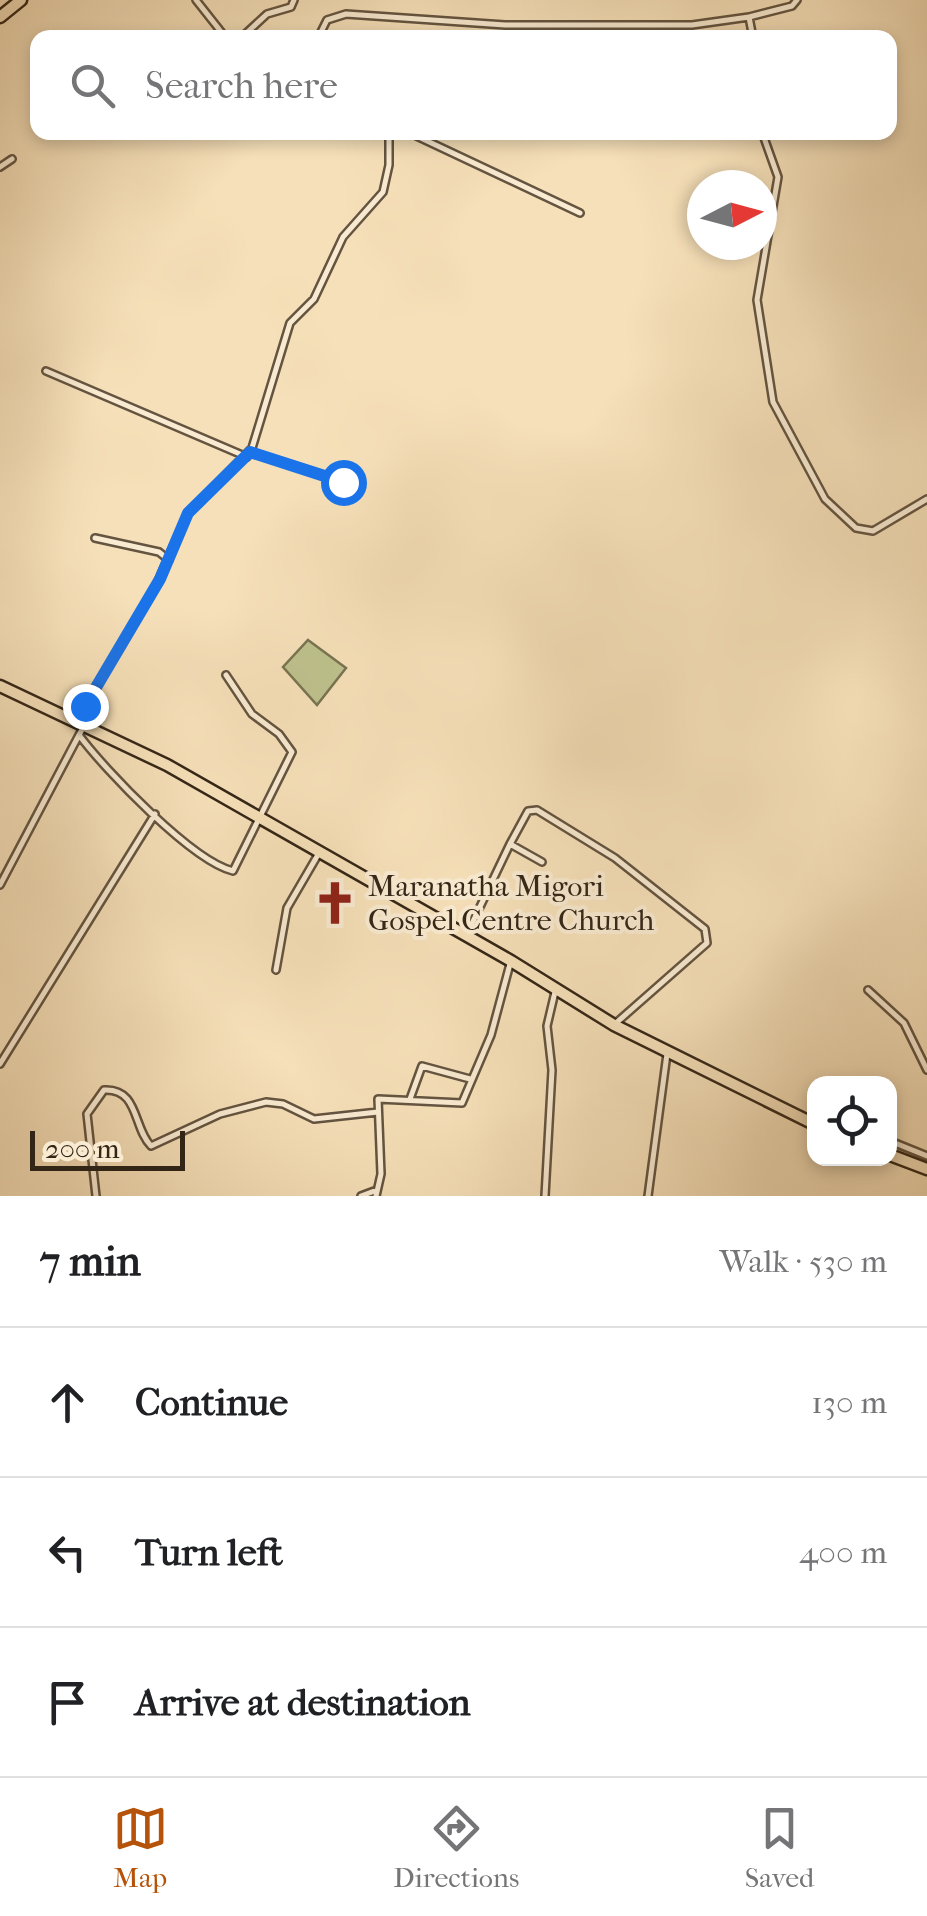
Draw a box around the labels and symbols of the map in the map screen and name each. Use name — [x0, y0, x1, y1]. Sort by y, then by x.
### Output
north arrow — [687, 170, 777, 260]
route start — [321, 460, 367, 506]
route end — [63, 684, 109, 730]
place label: Maranatha Migori Gospel Centre Church — [368, 869, 654, 938]
church icon: Maranatha Migori Gospel Centre Church — [311, 879, 359, 927]
scale bar — [30, 1126, 185, 1170]

